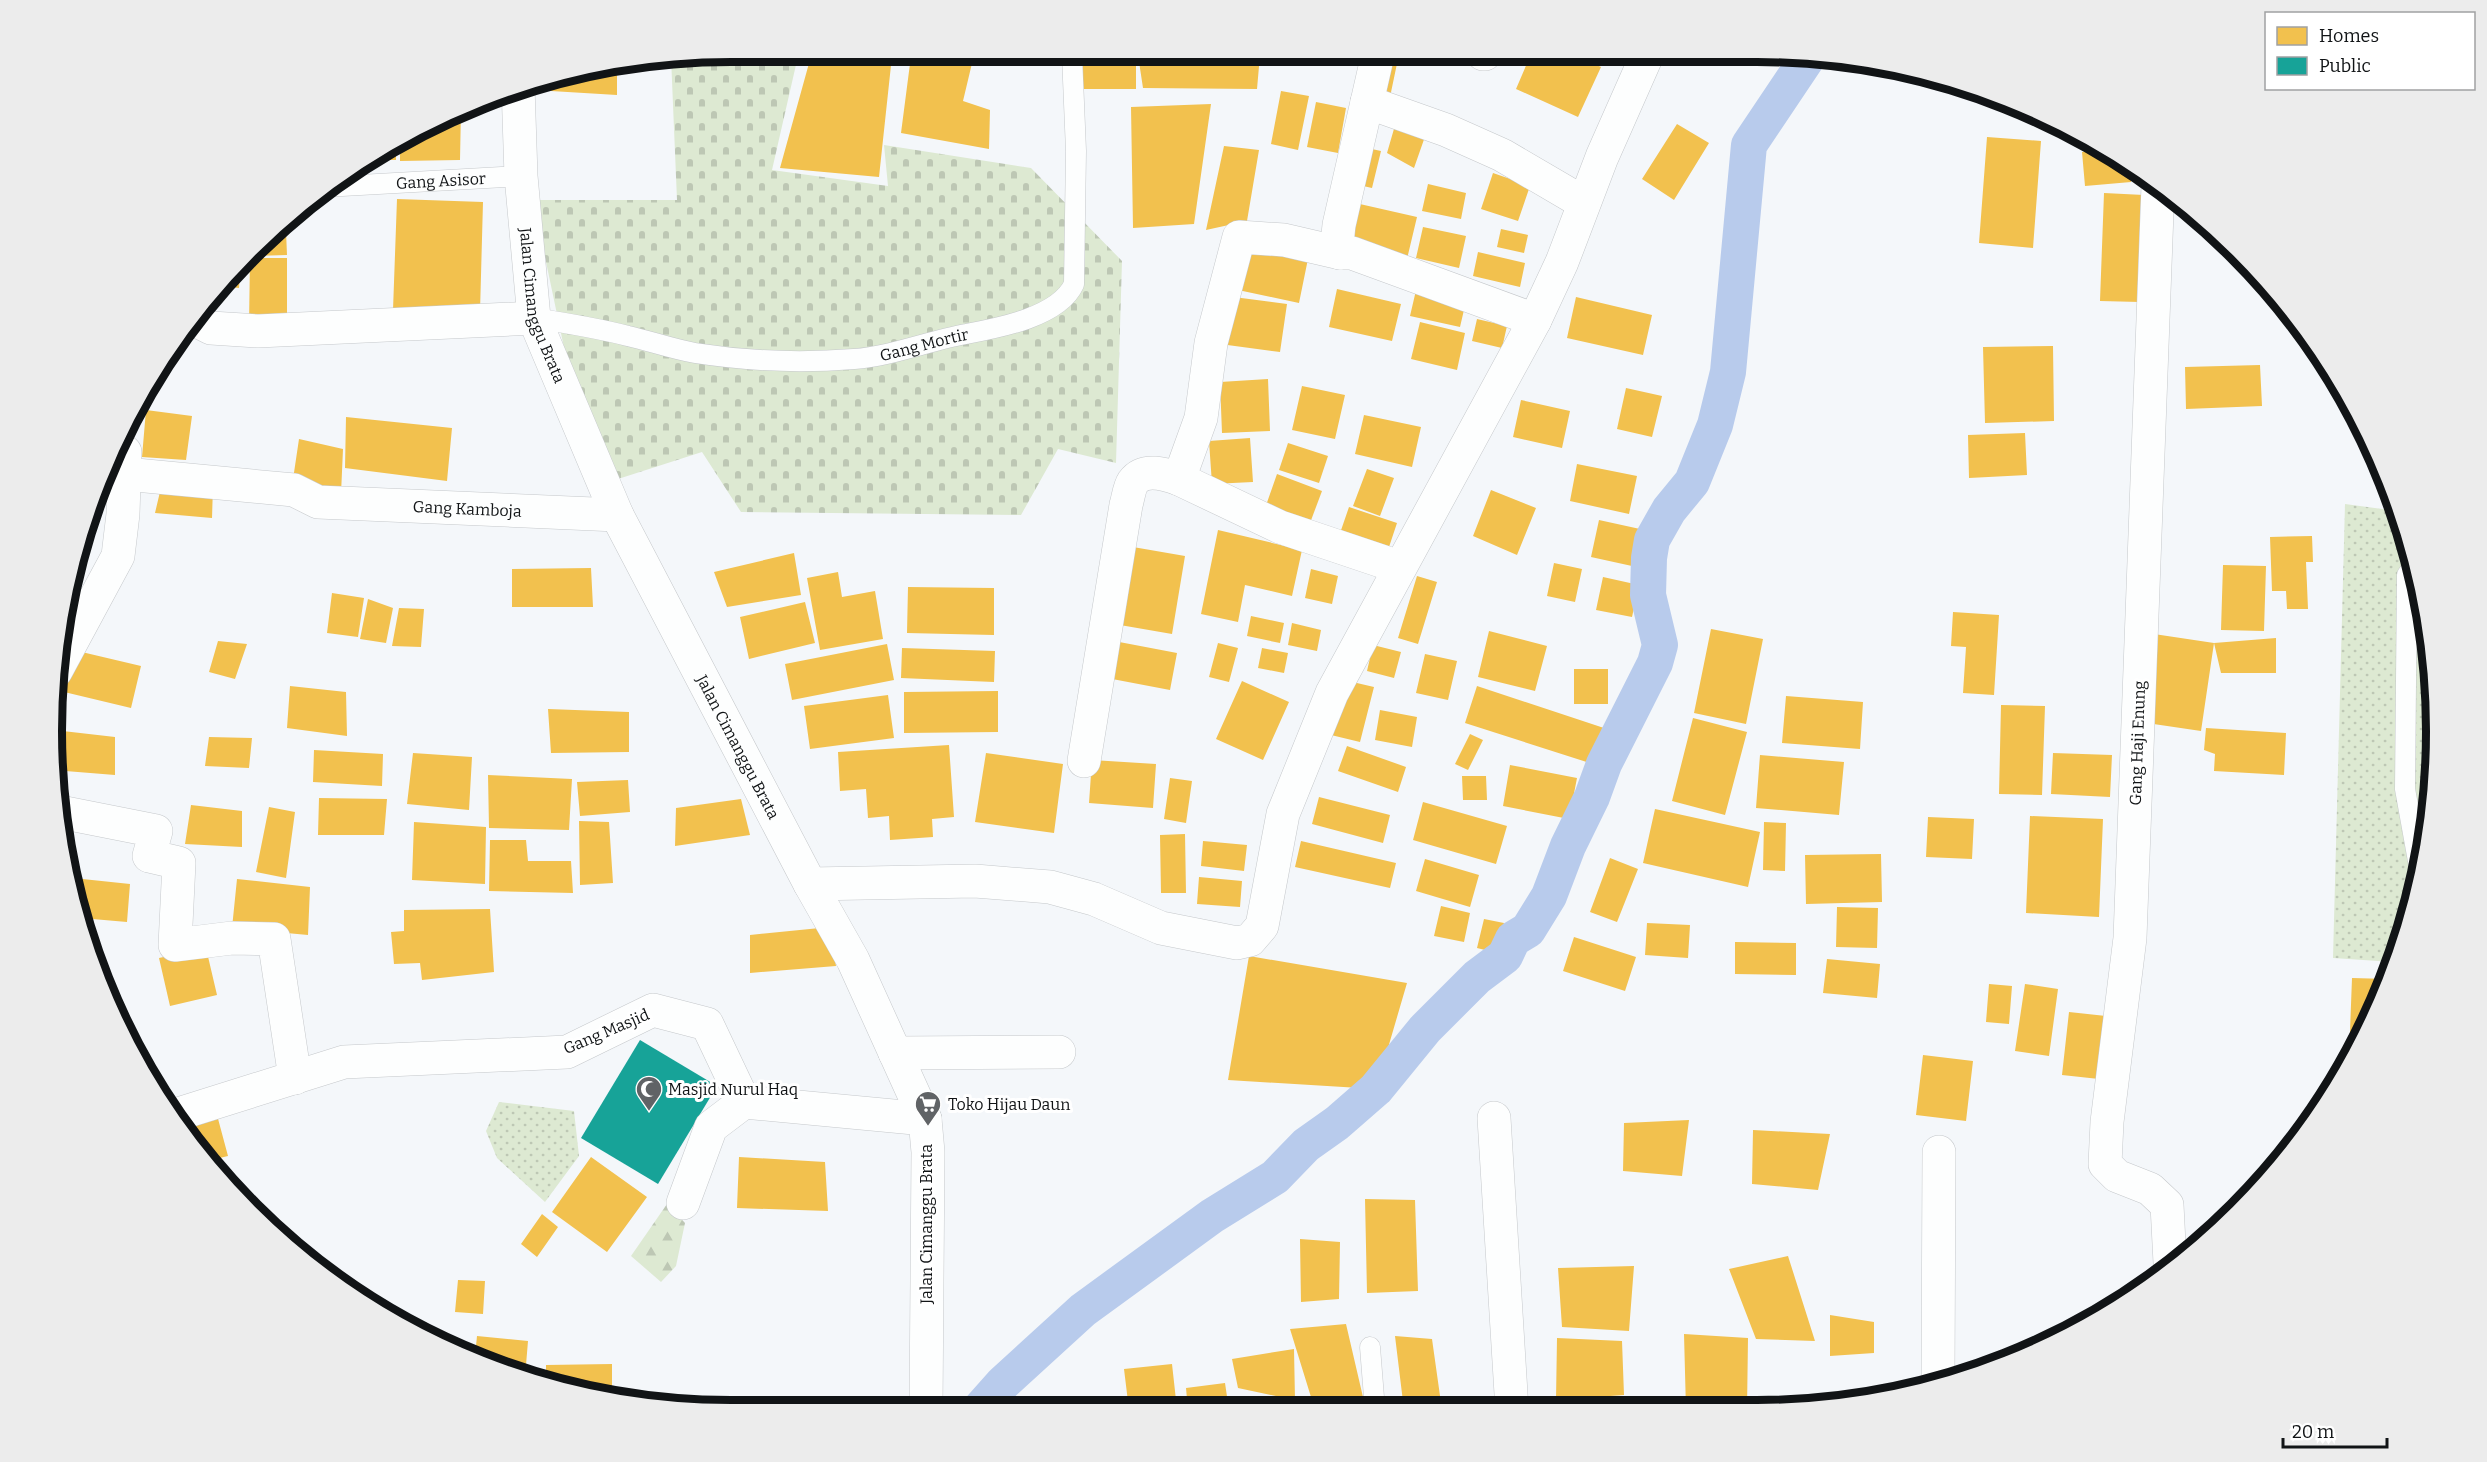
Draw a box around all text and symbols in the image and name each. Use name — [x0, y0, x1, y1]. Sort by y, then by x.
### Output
legend — [2265, 12, 2475, 90]
text: Homes — [2319, 25, 2379, 47]
text: Public — [2319, 55, 2371, 77]
street label: Gang Asisor — [395, 169, 486, 193]
street label: Jalan Cimanggu Brata — [516, 226, 569, 386]
street label: Gang Mortir — [878, 325, 970, 365]
street label: Gang Kamboja — [412, 497, 522, 521]
street label: Jalan Cimanggu Brata — [692, 671, 783, 823]
street label: Gang Haji Enung — [2126, 680, 2149, 806]
street label: Gang Masjid — [560, 1005, 653, 1058]
mosque icon: Masjid Nurul Haq — [634, 1074, 664, 1112]
place label: Masjid Nurul Haq — [668, 1080, 799, 1099]
supermarket icon: Toko Hijau Daun — [913, 1089, 943, 1127]
place label: Toko Hijau Daun — [948, 1095, 1070, 1114]
street label: Jalan Cimanggu Brata — [917, 1144, 936, 1305]
scale bar — [2283, 1411, 2386, 1449]
text: 20 m — [2292, 1421, 2334, 1443]

